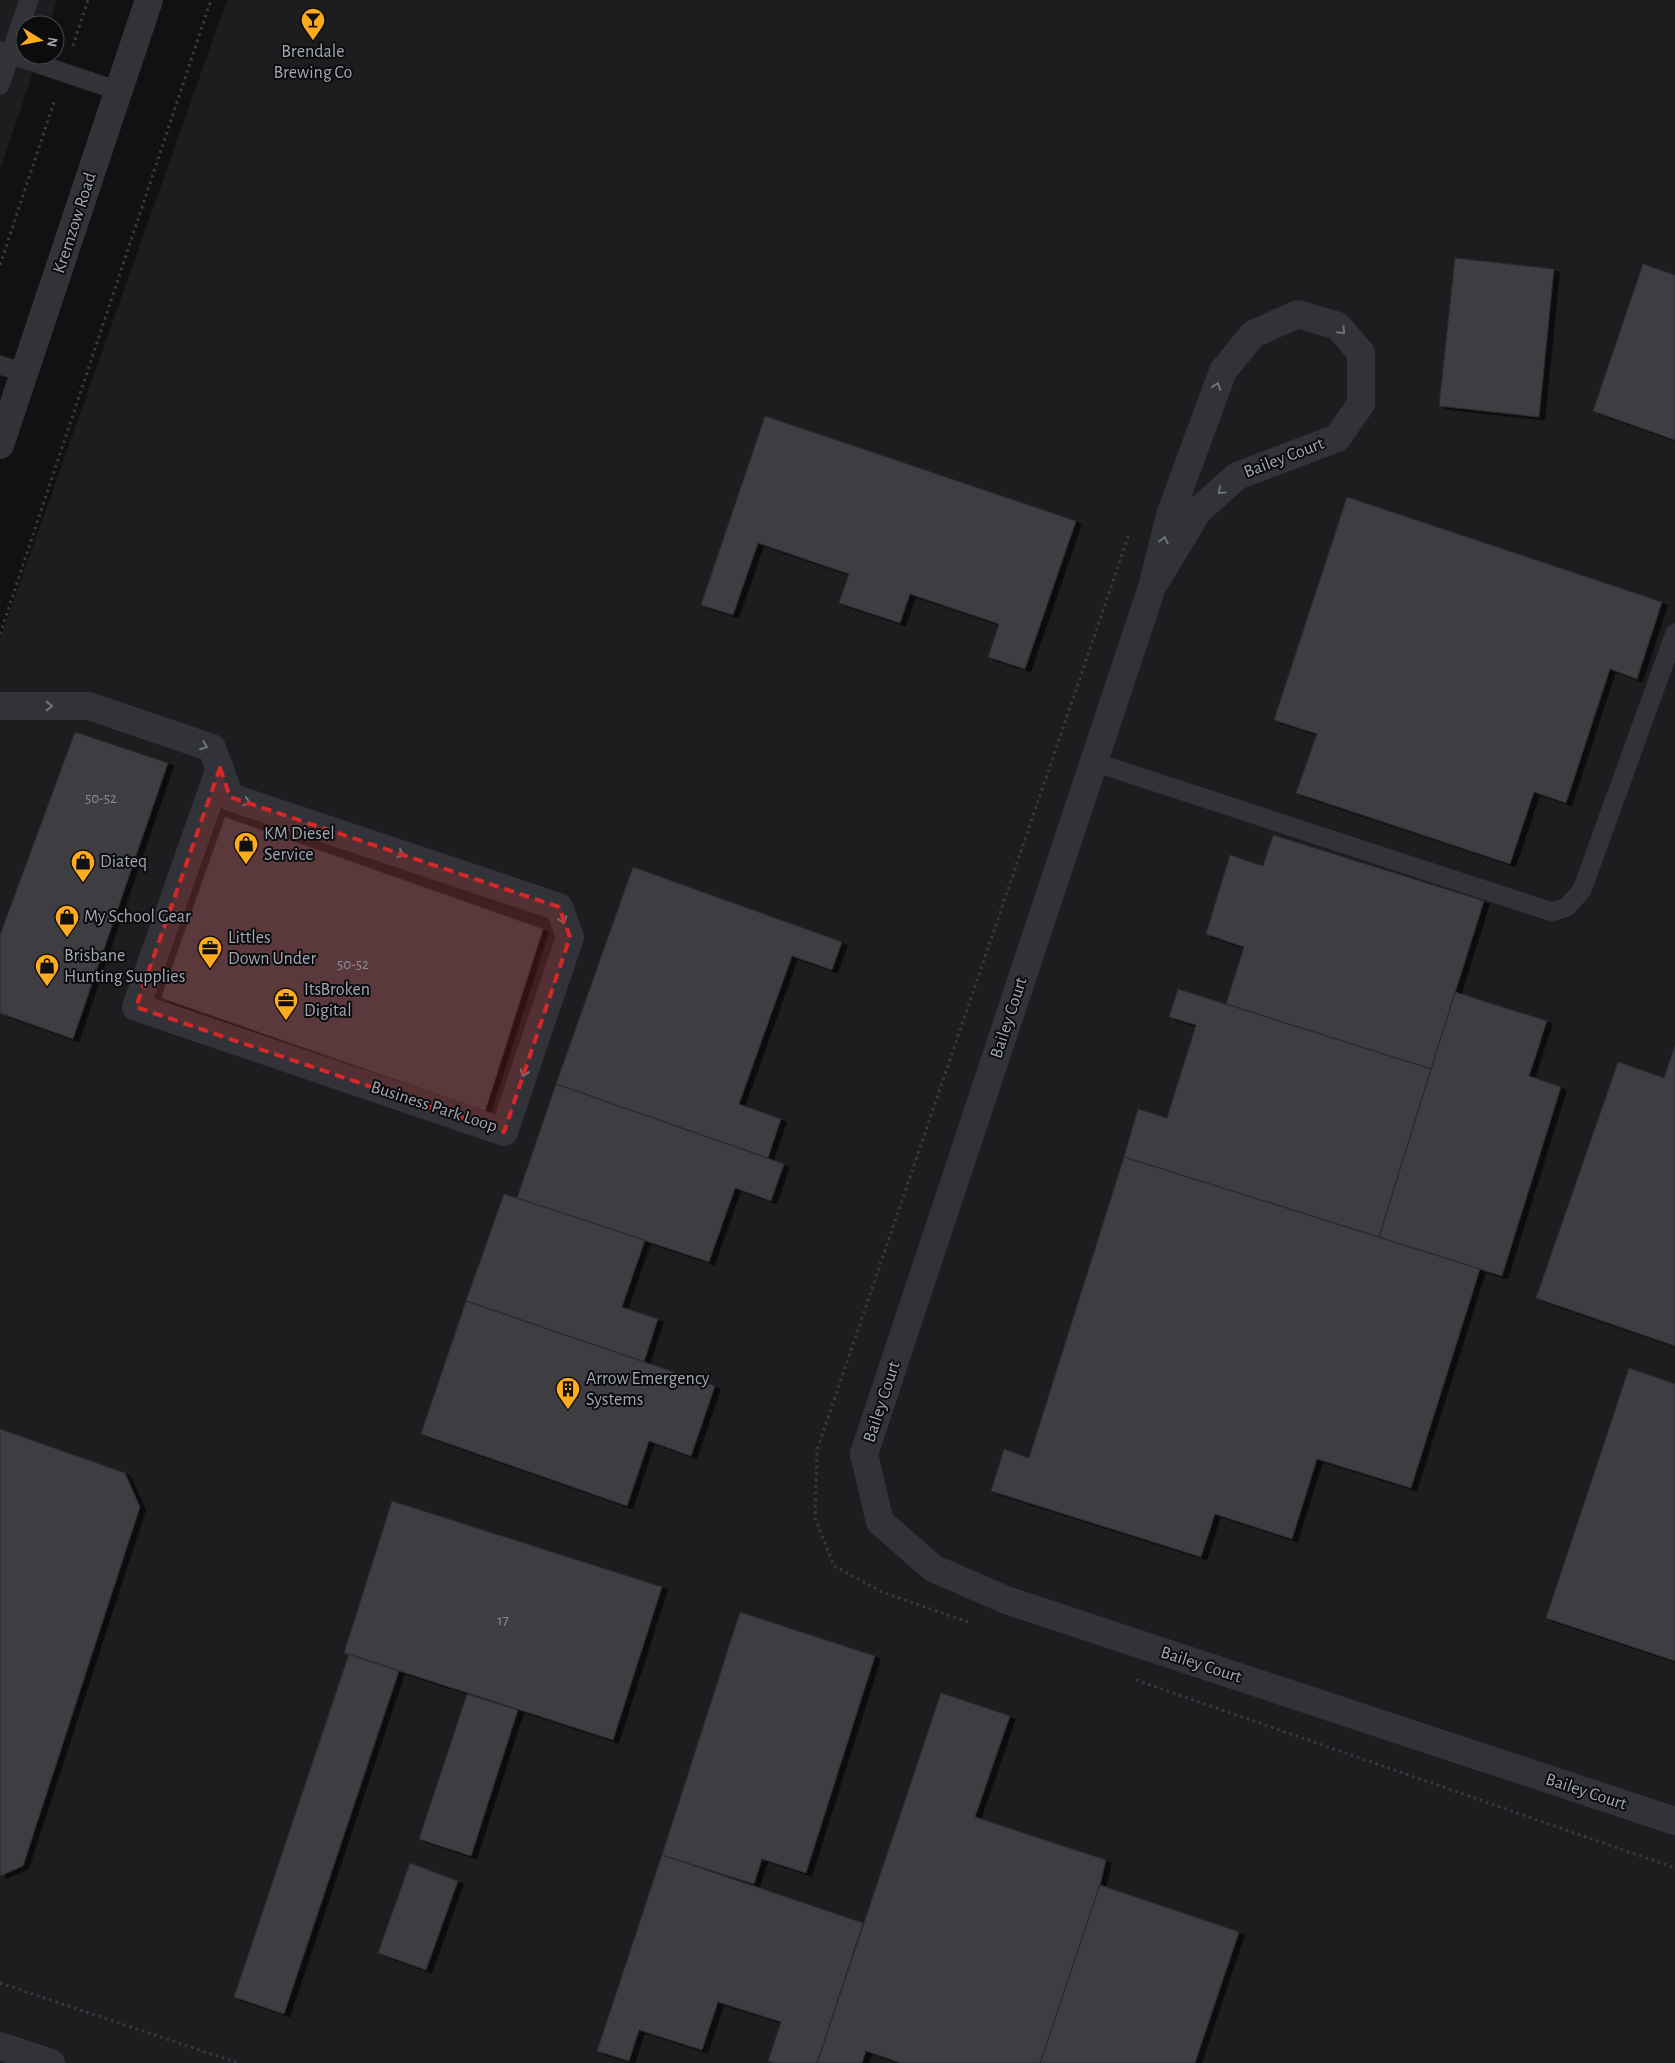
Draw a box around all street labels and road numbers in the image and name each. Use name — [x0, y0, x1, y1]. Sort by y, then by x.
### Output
street label: Kremzow Road — [50, 170, 100, 276]
street label: Bailey Court — [1241, 434, 1327, 481]
street label: Bailey Court — [987, 975, 1031, 1061]
street label: Business Park Loop — [369, 1078, 499, 1136]
street label: Bailey Court — [860, 1359, 904, 1445]
street label: Bailey Court — [1158, 1643, 1244, 1687]
street label: Bailey Court — [1543, 1770, 1629, 1814]

